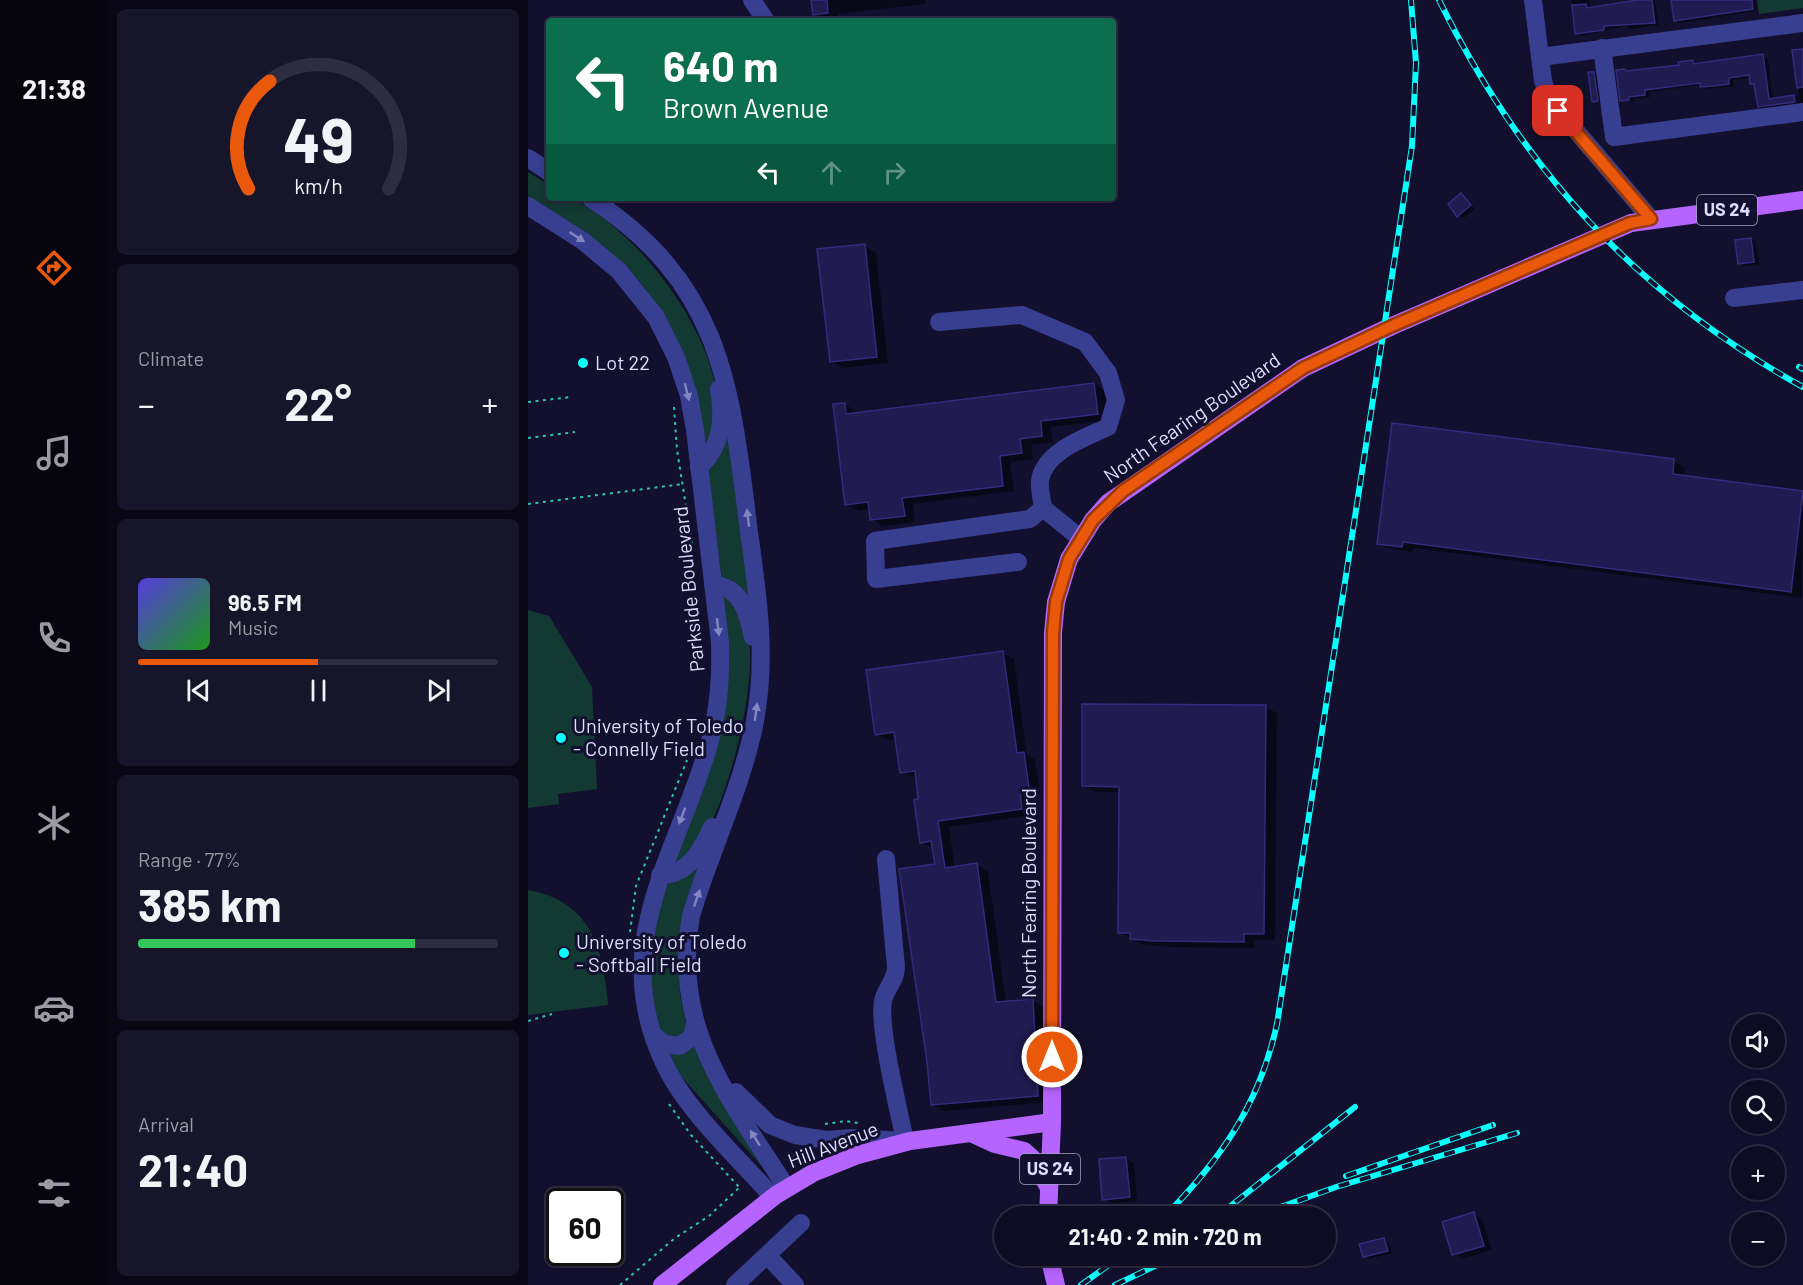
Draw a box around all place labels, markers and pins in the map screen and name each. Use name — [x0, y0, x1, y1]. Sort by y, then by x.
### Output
pin — [1532, 85, 1583, 136]
place label: Lot 22 — [595, 350, 650, 374]
marker: Lot 22 — [576, 356, 590, 370]
place label: University of Toledo - Connelly Field — [573, 713, 744, 760]
marker: University of Toledo - Connelly Field — [554, 731, 568, 745]
place label: University of Toledo - Softball Field — [576, 929, 747, 976]
marker: University of Toledo - Softball Field — [557, 946, 571, 960]

